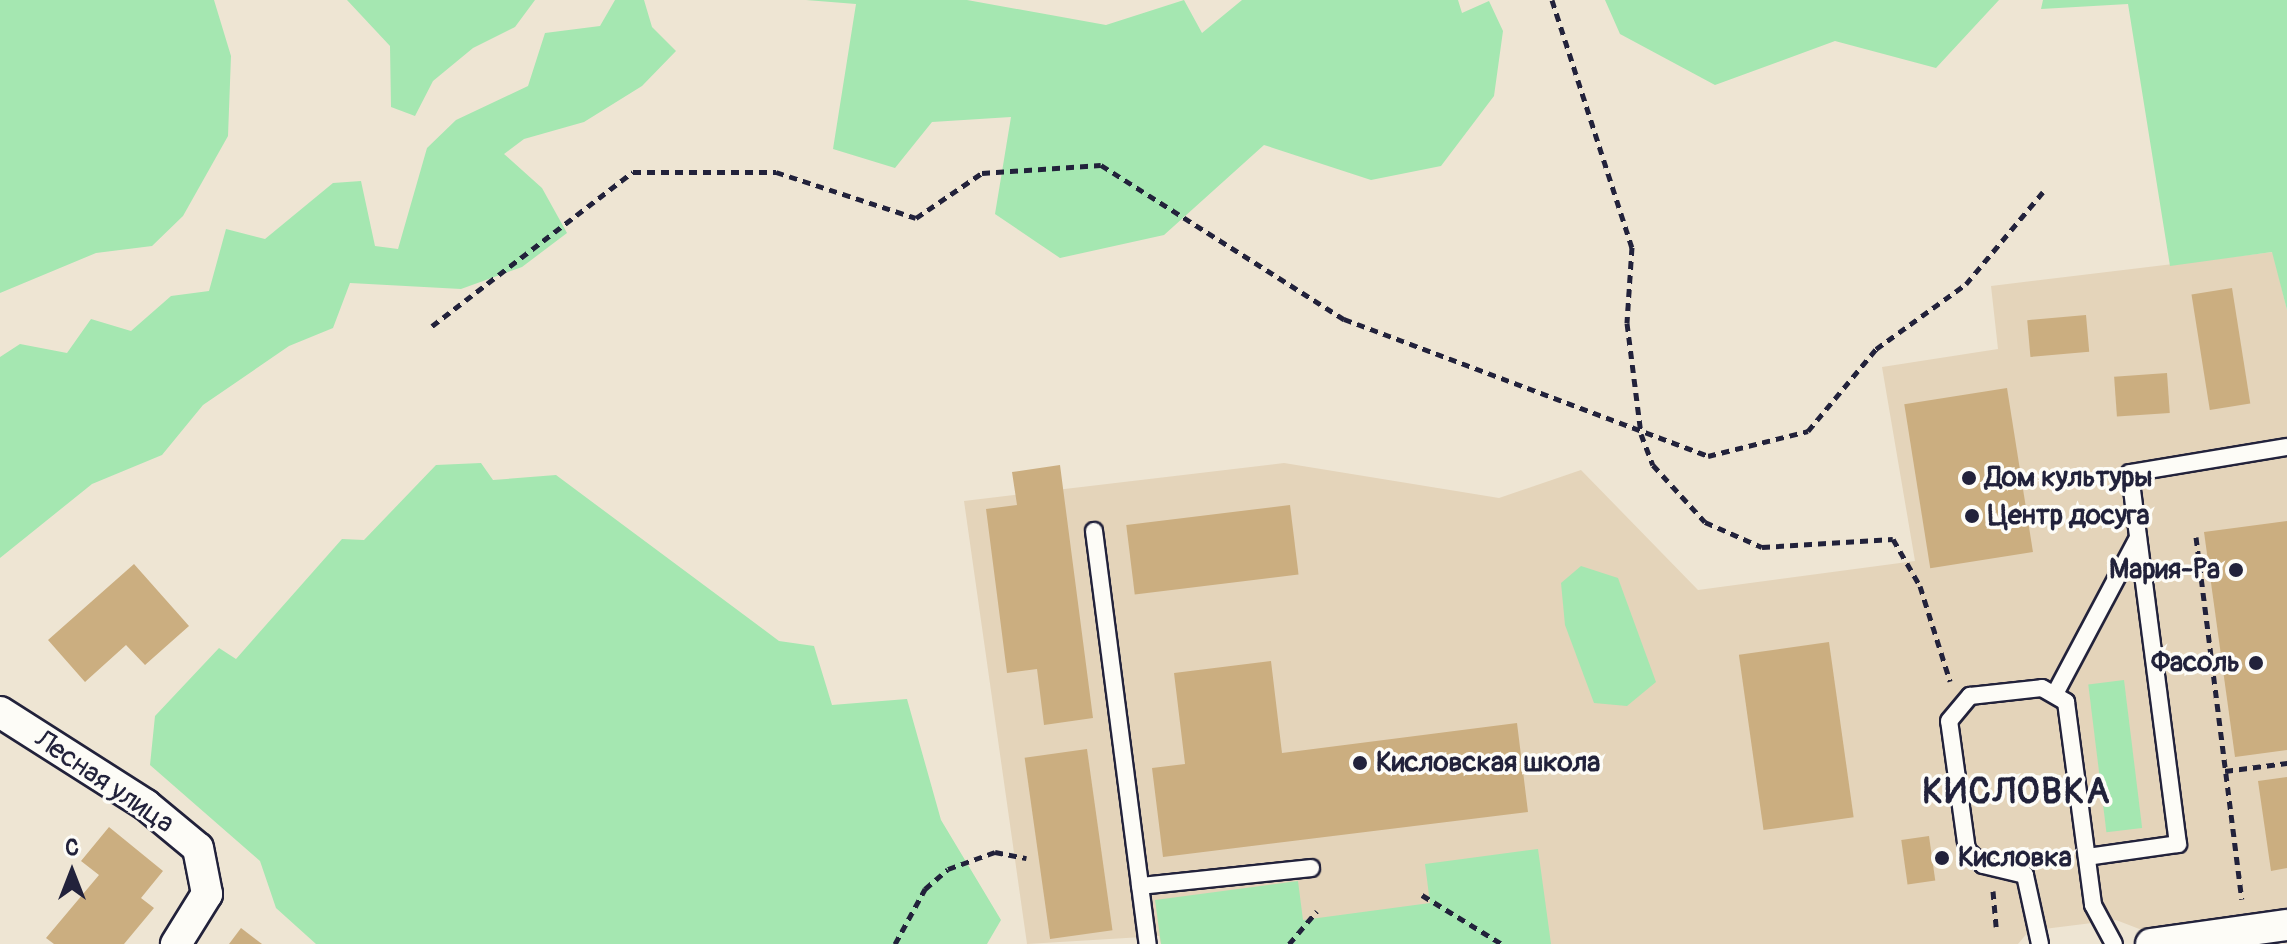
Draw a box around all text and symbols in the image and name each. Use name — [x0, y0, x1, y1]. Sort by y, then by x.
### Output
place label: Дом культуры — [1985, 461, 2153, 495]
marker: Дом культуры — [1960, 469, 1978, 487]
place label: Центр досуга — [1988, 499, 2150, 533]
marker: Центр досуга — [1963, 507, 1981, 525]
place label: Мария-Ра — [2109, 553, 2220, 587]
marker: Мария-Ра — [2227, 561, 2245, 579]
place label: Фасоль — [2151, 646, 2240, 680]
marker: Фасоль — [2247, 654, 2265, 672]
street label: Лесная улица — [28, 723, 180, 841]
place label: Кисловская школа — [1376, 746, 1600, 780]
marker: Кисловская школа — [1351, 754, 1369, 772]
district label: КИСЛОВКА — [1922, 770, 2112, 814]
north arrow — [32, 832, 112, 912]
text: С — [65, 834, 79, 862]
place label: Кисловка — [1958, 841, 2072, 875]
marker: Кисловка — [1933, 849, 1951, 867]

